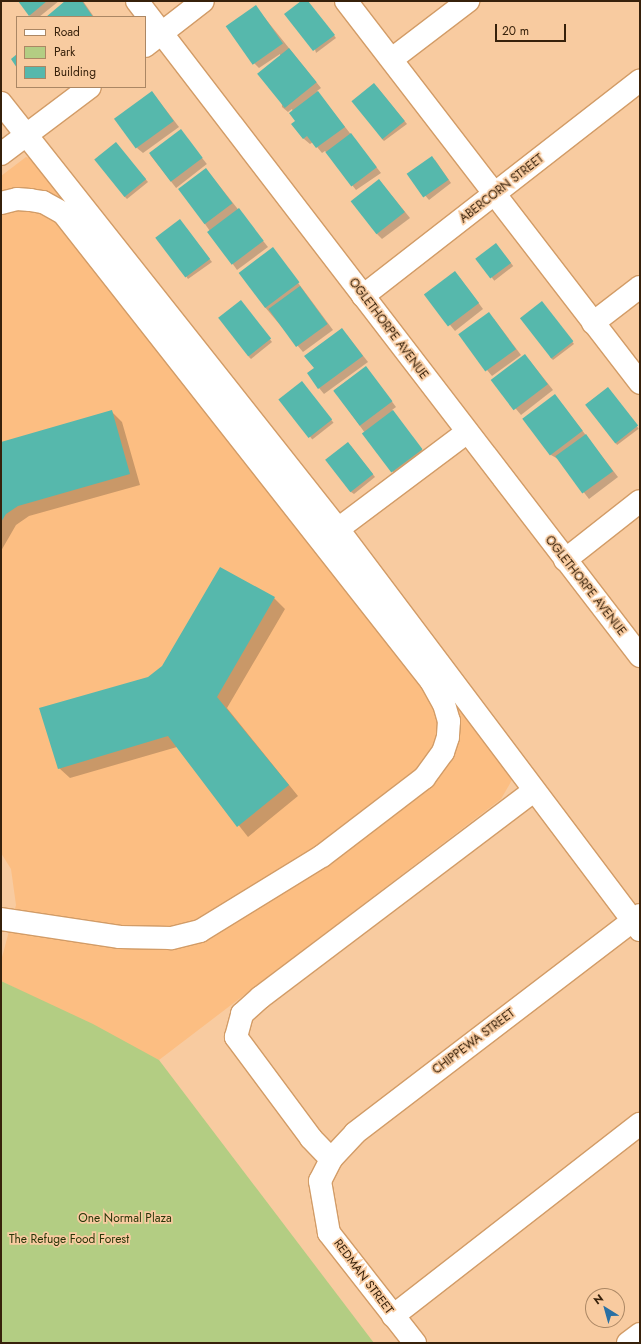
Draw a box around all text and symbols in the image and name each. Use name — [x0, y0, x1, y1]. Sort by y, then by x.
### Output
legend — [16, 16, 146, 88]
scale bar — [497, 16, 568, 42]
text: 20 m — [502, 22, 529, 40]
text: Road — [54, 23, 80, 41]
text: Park — [54, 43, 75, 61]
text: Building — [54, 63, 96, 81]
street label: ABERCORN STREET — [457, 152, 547, 226]
street label: OGLETHORPE AVENUE — [345, 276, 431, 382]
street label: OGLETHORPE AVENUE — [542, 533, 628, 639]
street label: CHIPPEWA STREET — [430, 1006, 518, 1078]
park label: One Normal Plaza — [78, 1212, 172, 1226]
park label: The Refuge Food Forest — [9, 1233, 129, 1247]
street label: REDMAN STREET — [330, 1237, 396, 1317]
north arrow — [585, 1288, 625, 1328]
text: N — [590, 1290, 607, 1308]

